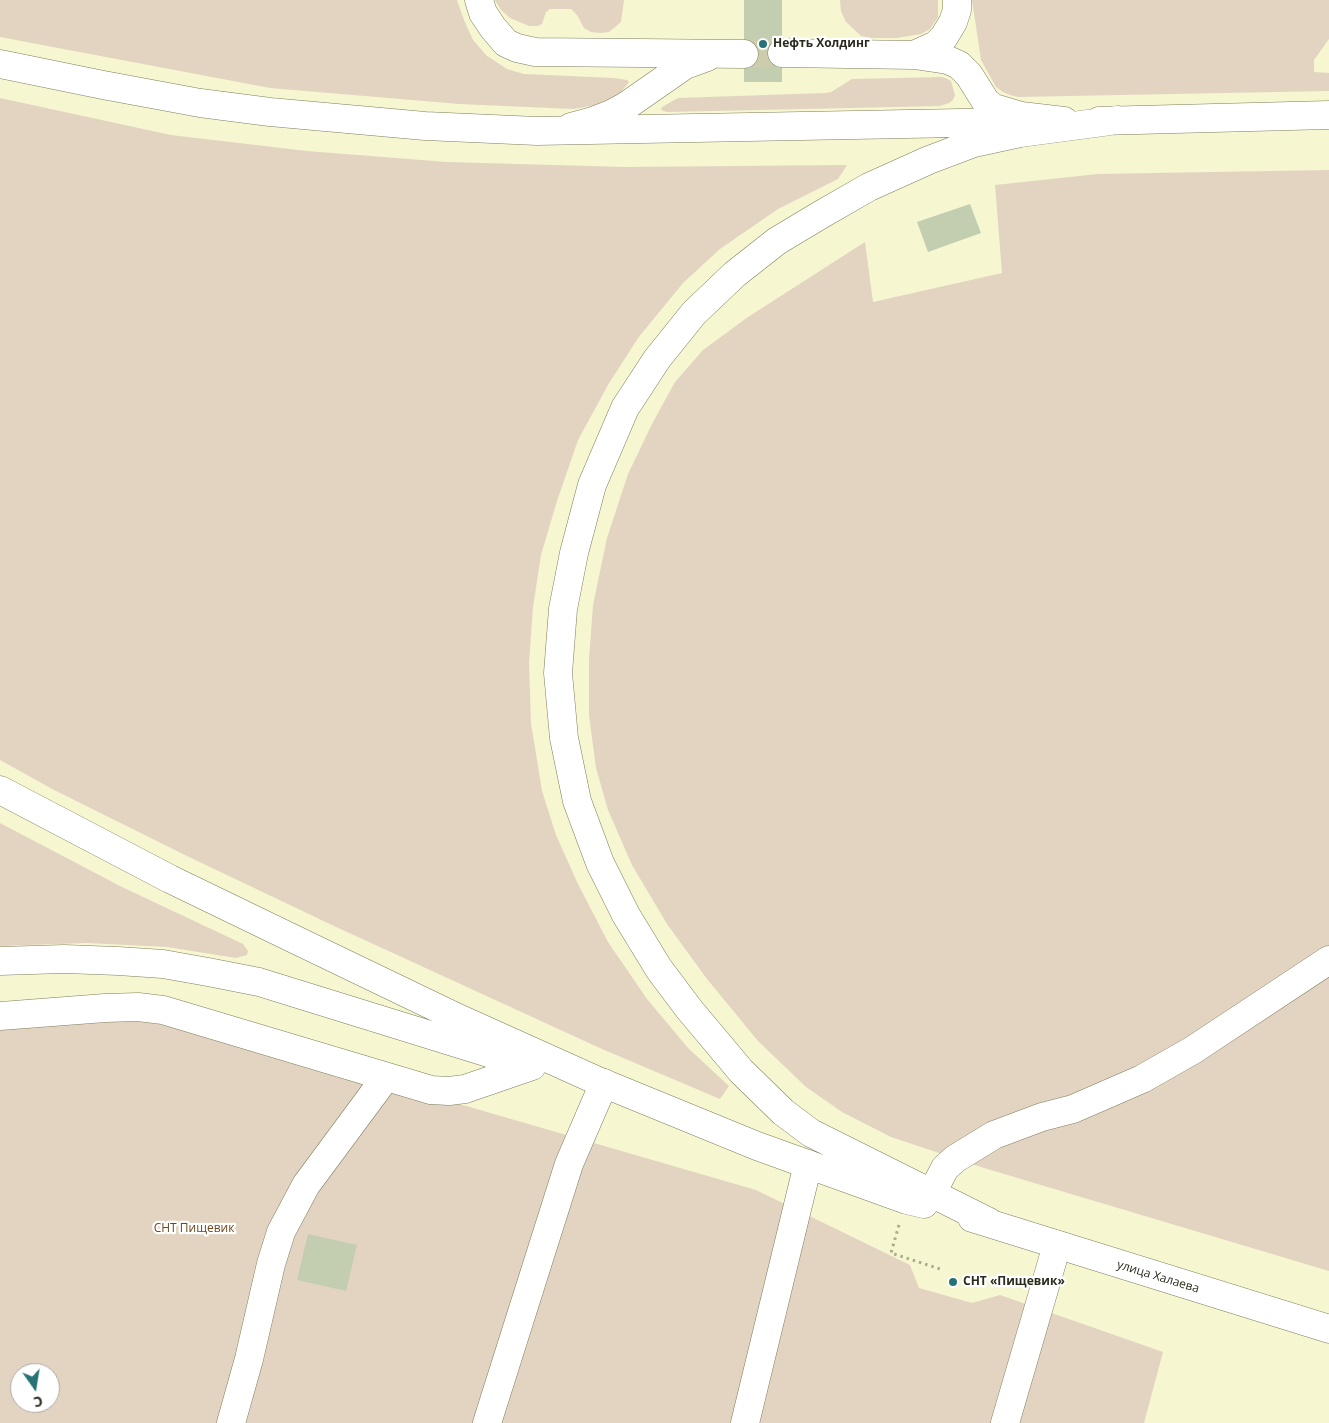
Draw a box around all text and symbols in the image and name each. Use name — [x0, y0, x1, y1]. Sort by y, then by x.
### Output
place label: Нефть Холдинг — [773, 37, 870, 51]
marker: Нефть Холдинг — [757, 38, 769, 50]
park label: СНТ Пищевик — [154, 1222, 234, 1236]
street label: улица Халаева — [1115, 1258, 1201, 1296]
place label: СНТ «Пищевик» — [963, 1275, 1065, 1289]
marker: СНТ «Пищевик» — [947, 1276, 959, 1288]
north arrow — [10, 1363, 60, 1413]
text: С — [32, 1392, 45, 1412]

